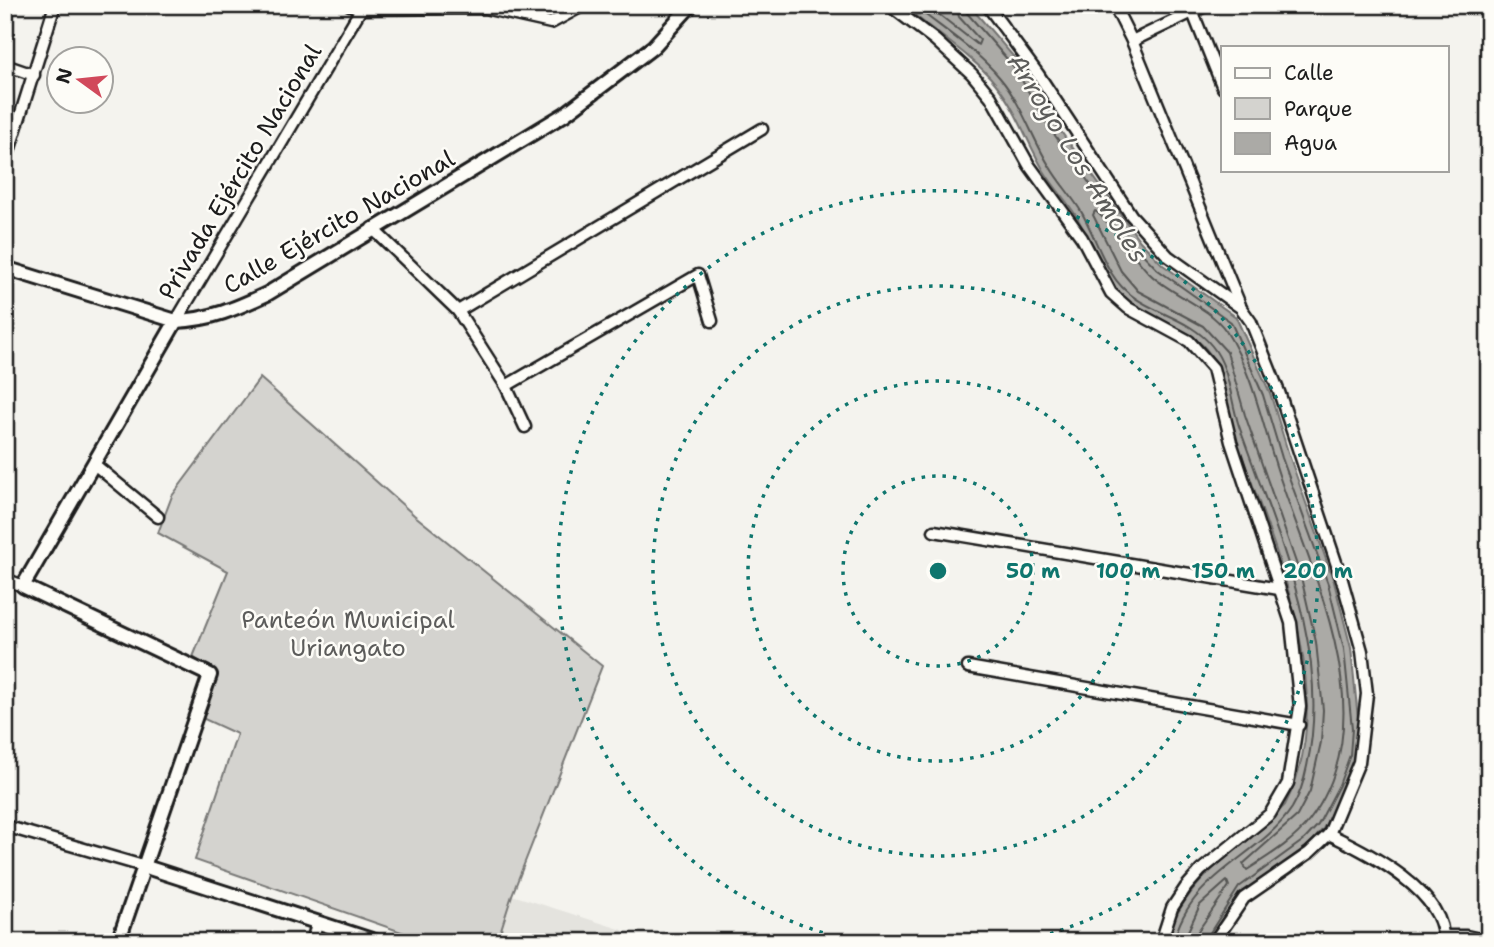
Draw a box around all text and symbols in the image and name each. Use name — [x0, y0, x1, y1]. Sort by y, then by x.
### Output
street label: Privada Ejército Nacional — [151, 38, 330, 306]
north arrow — [46, 46, 116, 116]
water label: Arroyo Los Amoles — [1000, 46, 1157, 269]
legend — [1221, 46, 1448, 172]
text: Calle — [1284, 59, 1334, 87]
text: N — [50, 65, 78, 86]
text: Parque — [1284, 95, 1353, 123]
text: Agua — [1284, 129, 1337, 157]
street label: Calle Ejército Nacional — [218, 142, 461, 301]
text: 50 m — [1006, 557, 1060, 585]
text: 100 m — [1096, 557, 1160, 585]
text: 150 m — [1191, 557, 1255, 585]
text: 200 m — [1283, 557, 1353, 585]
centre of rings — [926, 559, 950, 583]
park label: Panteón Municipal Uriangato — [241, 604, 456, 664]

